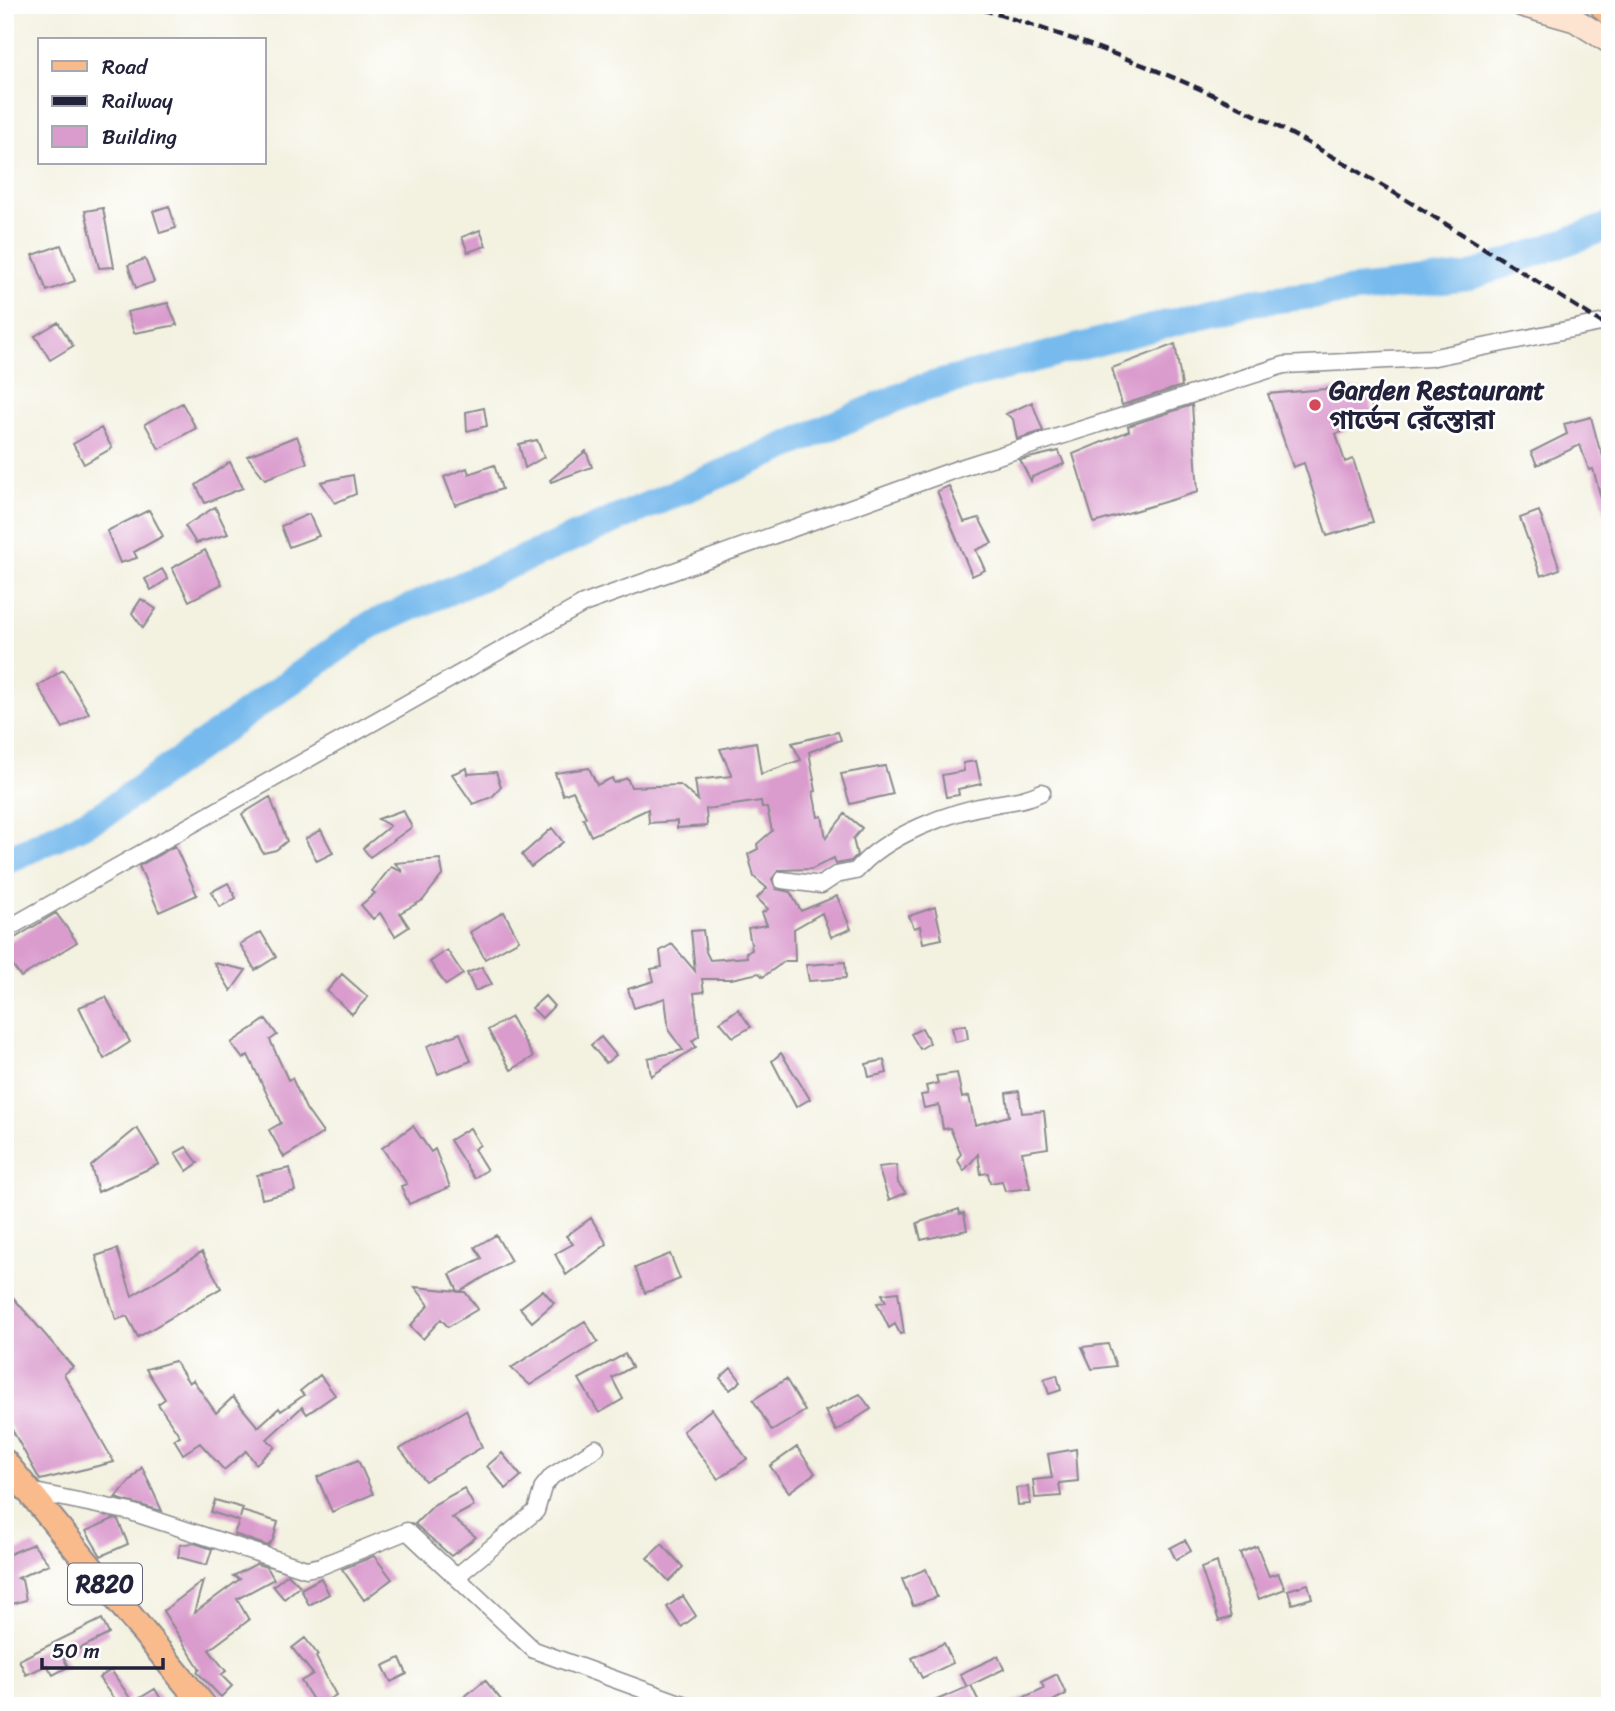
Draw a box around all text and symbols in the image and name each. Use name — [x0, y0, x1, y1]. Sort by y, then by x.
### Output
legend — [38, 38, 266, 164]
text: Road — [102, 48, 149, 86]
text: Railway — [102, 82, 173, 120]
text: Building — [102, 118, 178, 156]
place label: Garden Restaurant গার্ডেন রেঁস্তোরা — [1329, 367, 1545, 443]
marker: Garden Restaurant গার্ডেন রেঁস্তোরা — [1307, 397, 1323, 413]
road number: R820 — [68, 1564, 142, 1604]
scale bar — [42, 1627, 163, 1671]
text: 50 m — [52, 1632, 100, 1670]

